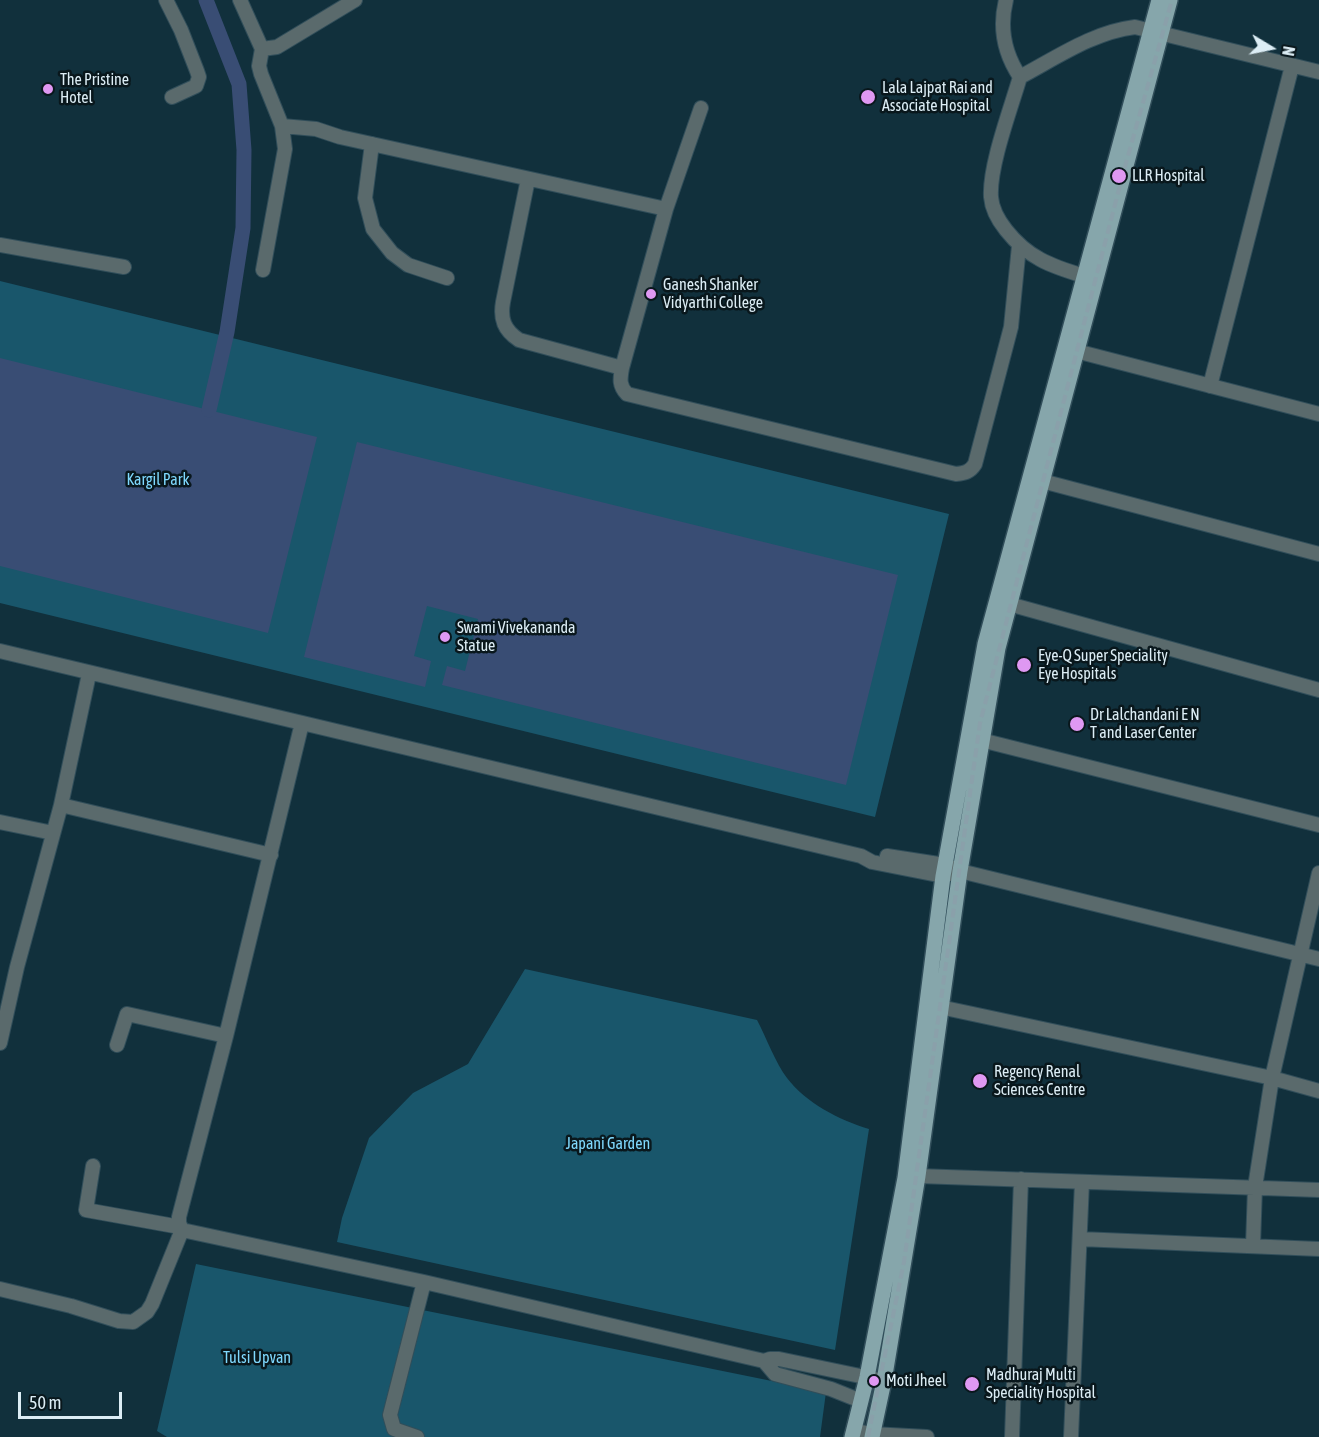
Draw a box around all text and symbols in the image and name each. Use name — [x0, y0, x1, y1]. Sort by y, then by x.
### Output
north arrow — [1241, 18, 1301, 78]
text: N — [1279, 45, 1298, 57]
place label: The Pristine Hotel — [60, 70, 129, 108]
place label: Lala Lajpat Rai and Associate Hospital — [882, 78, 993, 116]
marker: The Pristine Hotel — [41, 82, 55, 96]
marker: Lala Lajpat Rai and Associate Hospital — [859, 88, 877, 106]
place label: LLR Hospital — [1132, 166, 1205, 186]
marker: LLR Hospital — [1110, 167, 1128, 185]
place label: Ganesh Shanker Vidyarthi College — [663, 275, 763, 313]
marker: Ganesh Shanker Vidyarthi College — [644, 287, 658, 301]
park label: Kargil Park — [127, 470, 189, 490]
place label: Swami Vivekananda Statue — [457, 618, 575, 656]
marker: Swami Vivekananda Statue — [438, 630, 452, 644]
place label: Eye-Q Super Speciality Eye Hospitals — [1038, 646, 1168, 684]
marker: Eye-Q Super Speciality Eye Hospitals — [1015, 656, 1033, 674]
place label: Dr Lalchandani E N T and Laser Center — [1090, 705, 1200, 743]
marker: Dr Lalchandani E N T and Laser Center — [1068, 715, 1086, 733]
place label: Regency Renal Sciences Centre — [994, 1062, 1085, 1100]
marker: Regency Renal Sciences Centre — [971, 1072, 989, 1090]
park label: Japani Garden — [566, 1134, 650, 1154]
park label: Tulsi Upvan — [223, 1348, 291, 1368]
place label: Madhuraj Multi Speciality Hospital — [986, 1365, 1096, 1403]
place label: Moti Jheel — [886, 1371, 946, 1391]
marker: Moti Jheel — [867, 1374, 881, 1388]
marker: Madhuraj Multi Speciality Hospital — [963, 1375, 981, 1393]
scale bar — [21, 1380, 124, 1418]
text: 50 m — [29, 1392, 61, 1413]

